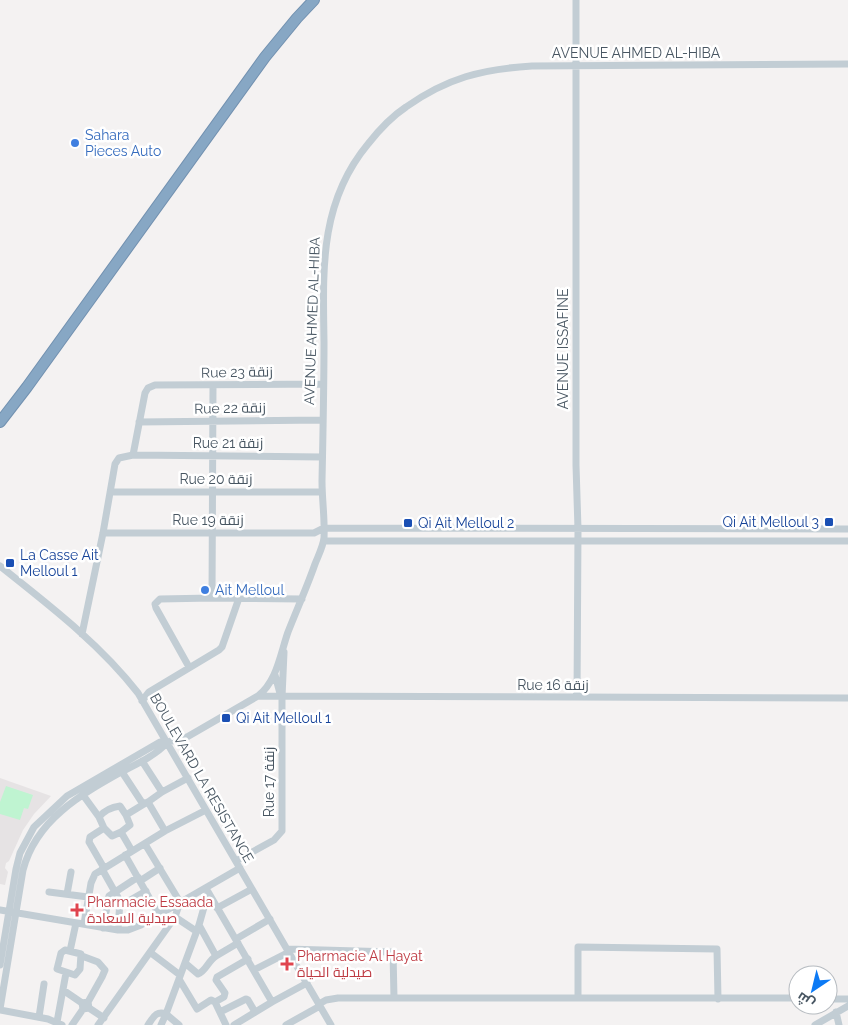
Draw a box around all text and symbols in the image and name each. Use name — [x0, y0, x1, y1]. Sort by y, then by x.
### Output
street label: AVENUE AHMED AL-HIBA — [552, 45, 721, 61]
place label: Sahara Pieces Auto — [85, 127, 161, 159]
marker: Sahara Pieces Auto — [69, 137, 81, 149]
street label: AVENUE AHMED AL-HIBA — [301, 236, 323, 405]
street label: AVENUE ISSAFINE — [555, 289, 571, 409]
street label: Rue 23 زنقة — [201, 363, 273, 381]
street label: Rue 22 زنقة — [194, 399, 266, 417]
street label: Rue 21 زنقة — [193, 435, 263, 451]
street label: Rue 20 زنقة — [179, 471, 253, 487]
street label: Rue 19 زنقة — [172, 512, 244, 528]
place label: Qi Ait Melloul 3 — [722, 514, 819, 530]
place label: Qi Ait Melloul 2 — [418, 515, 514, 531]
marker: Qi Ait Melloul 3 — [823, 516, 835, 528]
marker: Qi Ait Melloul 2 — [402, 517, 414, 529]
place label: La Casse Ait Melloul 1 — [20, 547, 99, 579]
marker: La Casse Ait Melloul 1 — [4, 557, 16, 569]
place label: Ait Melloul — [215, 582, 284, 598]
marker: Ait Melloul — [199, 584, 211, 596]
street label: Rue 16 زنقة — [517, 677, 589, 693]
street label: BOULEVARD LA RESISTANCE — [147, 691, 257, 865]
place label: Qi Ait Melloul 1 — [236, 710, 331, 726]
marker: Qi Ait Melloul 1 — [220, 712, 232, 724]
street label: Rue 17 زنقة — [261, 747, 277, 817]
place label: Pharmacie Essaada صيدلية السعادة — [87, 894, 213, 926]
marker: Pharmacie Essaada صيدلية السعادة — [71, 904, 83, 916]
place label: Pharmacie Al Hayat صيدلية الحياة — [297, 948, 423, 980]
marker: Pharmacie Al Hayat صيدلية الحياة — [281, 958, 293, 970]
north arrow — [788, 965, 838, 1015]
text: ش — [794, 988, 818, 1012]

